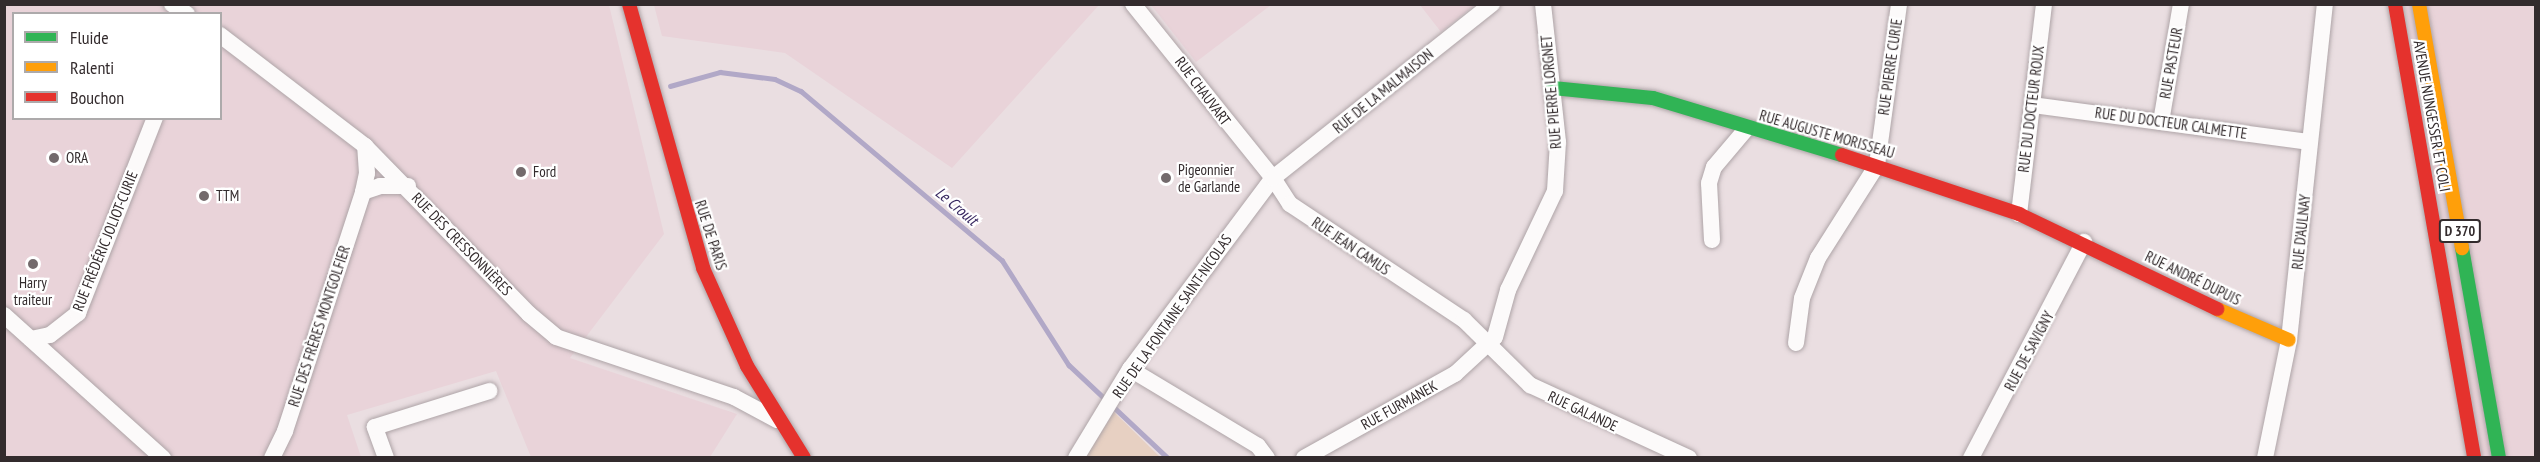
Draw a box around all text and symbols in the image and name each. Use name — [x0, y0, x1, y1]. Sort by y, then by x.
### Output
legend — [12, 12, 222, 120]
street label: RUE PIERRE CURIE — [1874, 18, 1906, 116]
text: Fluide — [70, 26, 109, 49]
street label: RUE PASTEUR — [2156, 26, 2186, 100]
street label: RUE PIERRE LORGNET — [1537, 34, 1565, 150]
street label: AVENUE NUNGESSER ET COLI — [2410, 39, 2454, 193]
street label: RUE DU DOCTEUR ROUX — [2014, 44, 2048, 174]
street label: RUE DE LA MALMAISON — [1329, 45, 1437, 137]
street label: RUE CHAUVART — [1171, 53, 1235, 129]
text: Ralenti — [70, 56, 114, 79]
text: Bouchon — [70, 86, 124, 109]
street label: RUE DU DOCTEUR CALMETTE — [2094, 103, 2248, 143]
street label: RUE AUGUSTE MORISSEAU — [1757, 106, 1897, 162]
place label: ORA — [66, 149, 88, 167]
marker: ORA — [47, 151, 61, 165]
place label: Pigeonnier de Garlande — [1178, 160, 1240, 195]
place label: Ford — [533, 163, 556, 181]
marker: Ford — [514, 165, 528, 179]
street label: RUE FRÉDÉRIC JOLIOT-CURIE — [69, 168, 141, 314]
marker: Pigeonnier de Garlande — [1159, 171, 1173, 185]
water label: Le Croult — [932, 183, 982, 229]
place label: TTM — [216, 187, 239, 205]
marker: TTM — [197, 189, 211, 203]
street label: RUE DES CRESSONNIÈRES — [408, 189, 516, 299]
street label: RUE D'AULNAY — [2288, 194, 2314, 270]
street label: RUE DE PARIS — [691, 198, 731, 272]
street label: RUE JEAN CAMUS — [1308, 213, 1394, 279]
road number: D 370 — [2438, 220, 2482, 242]
street label: RUE DE LA FONTAINE SAINT-NICOLAS — [1108, 231, 1236, 401]
street label: RUE DES FRÈRES MONTGOLFIER — [284, 243, 354, 409]
street label: RUE ANDRÉ DUPUIS — [2142, 247, 2244, 309]
marker: Harry traiteur — [26, 257, 40, 271]
place label: Harry traiteur — [14, 273, 52, 308]
street label: RUE DE SAVIGNY — [2000, 308, 2058, 394]
street label: RUE FURMANEK — [1358, 377, 1440, 433]
street label: RUE GALANDE — [1545, 387, 1621, 435]

